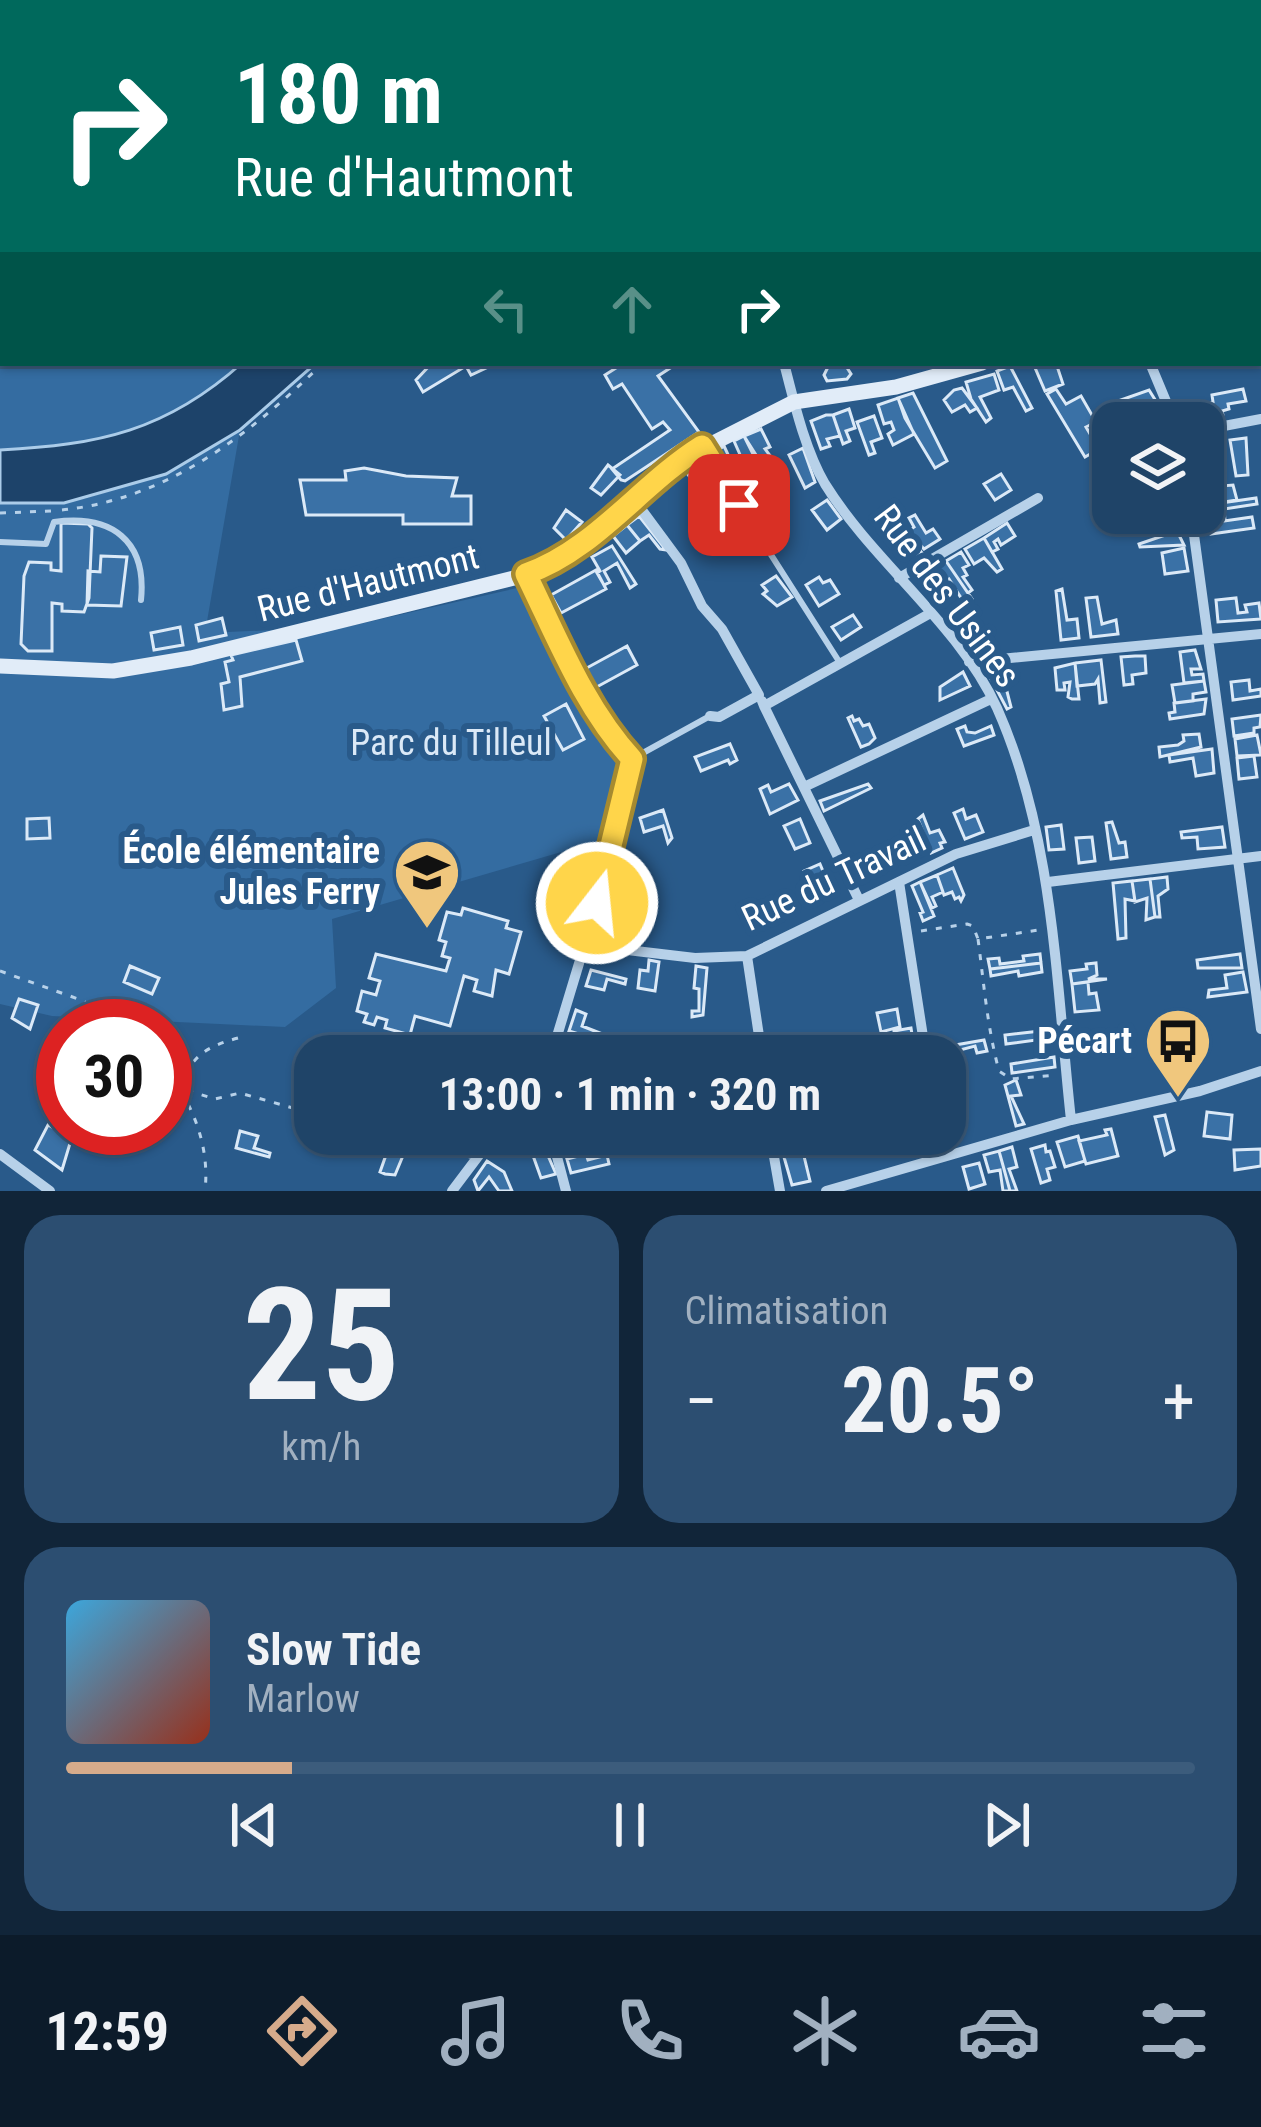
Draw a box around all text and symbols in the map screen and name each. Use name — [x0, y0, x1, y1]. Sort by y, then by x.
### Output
text: 180 m — [234, 45, 443, 144]
icon: right — [36, 48, 192, 204]
text: Rue d'Hautmont — [234, 146, 574, 209]
icon: left — [473, 276, 539, 342]
icon: ahead — [599, 276, 665, 342]
icon: right — [725, 276, 791, 342]
map controls — [1092, 402, 1224, 534]
button: layers — [1092, 402, 1224, 534]
pin — [688, 454, 790, 556]
icon: arrive — [706, 472, 772, 538]
street label: Rue des Usines — [865, 497, 1029, 695]
street label: Rue d'Hautmont — [253, 535, 483, 631]
park label: Parc du Tilleul — [350, 722, 552, 764]
street label: Rue du Travail — [735, 818, 933, 940]
place label: École élémentaire Jules Ferry — [123, 829, 380, 913]
school or university icon: École élémentaire Jules Ferry — [392, 837, 462, 931]
position arrow — [534, 840, 660, 966]
speed limit sign: 30 — [36, 999, 192, 1155]
bus stop icon: Pécart — [1143, 1006, 1213, 1100]
place label: Pécart — [1037, 1020, 1132, 1062]
text: 13:00 · 1 min · 320 m — [439, 1068, 821, 1121]
text: 25 — [242, 1254, 400, 1437]
text: Climatisation — [685, 1288, 888, 1334]
text: 20.5° — [841, 1349, 1039, 1454]
text: − — [685, 1363, 718, 1440]
text: + — [1162, 1363, 1195, 1440]
text: km/h — [281, 1424, 361, 1470]
text: Slow Tide — [246, 1623, 421, 1676]
text: Marlow — [246, 1676, 360, 1722]
icon: previous — [221, 1792, 287, 1858]
icon: pause — [597, 1792, 663, 1858]
icon: next — [974, 1792, 1040, 1858]
icon: directions — [260, 1989, 344, 2073]
icon: music — [434, 1989, 518, 2073]
icon: phone — [608, 1989, 692, 2073]
icon: climate — [783, 1989, 867, 2073]
icon: car — [957, 1989, 1041, 2073]
icon: filters — [1132, 1989, 1216, 2073]
text: 12:59 — [45, 2000, 169, 2063]

